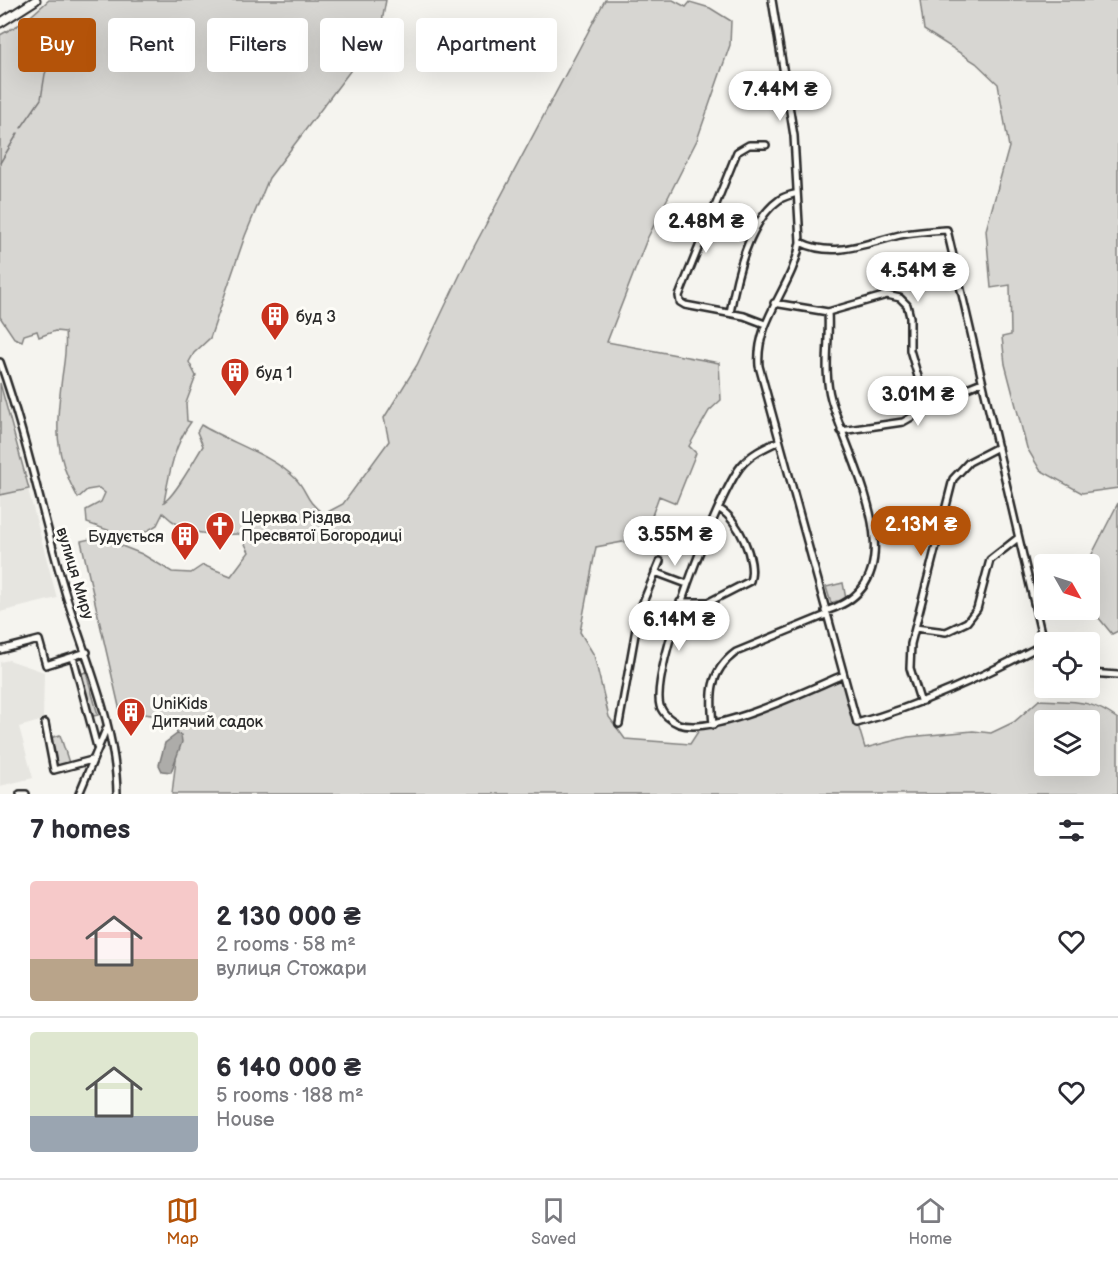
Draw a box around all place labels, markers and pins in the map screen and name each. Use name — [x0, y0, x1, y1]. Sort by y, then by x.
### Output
pin: 7.44M ₴ — [725, 71, 835, 122]
pin: 2.48M ₴ — [651, 203, 761, 254]
pin: 4.54M ₴ — [863, 252, 973, 303]
building icon: буд 3 — [259, 300, 291, 342]
place label: буд 3 — [296, 308, 336, 327]
building icon: буд 1 — [219, 356, 251, 398]
place label: буд 1 — [256, 364, 292, 383]
pin: 3.01M ₴ — [863, 376, 973, 427]
pin: 2.13M ₴ — [866, 506, 976, 557]
place label: Церква Різдва Пресвятої Богородиці — [241, 509, 402, 546]
church icon: Церква Різдва Пресвятої Богородиці — [204, 510, 236, 552]
pin: 3.55M ₴ — [620, 516, 730, 567]
building icon: Будується — [169, 520, 201, 562]
place label: Будується — [88, 528, 164, 547]
pin: 6.14M ₴ — [624, 601, 734, 652]
place label: UniKids Дитячий садок — [152, 695, 264, 732]
building icon: UniKids Дитячий садок — [115, 696, 147, 738]

